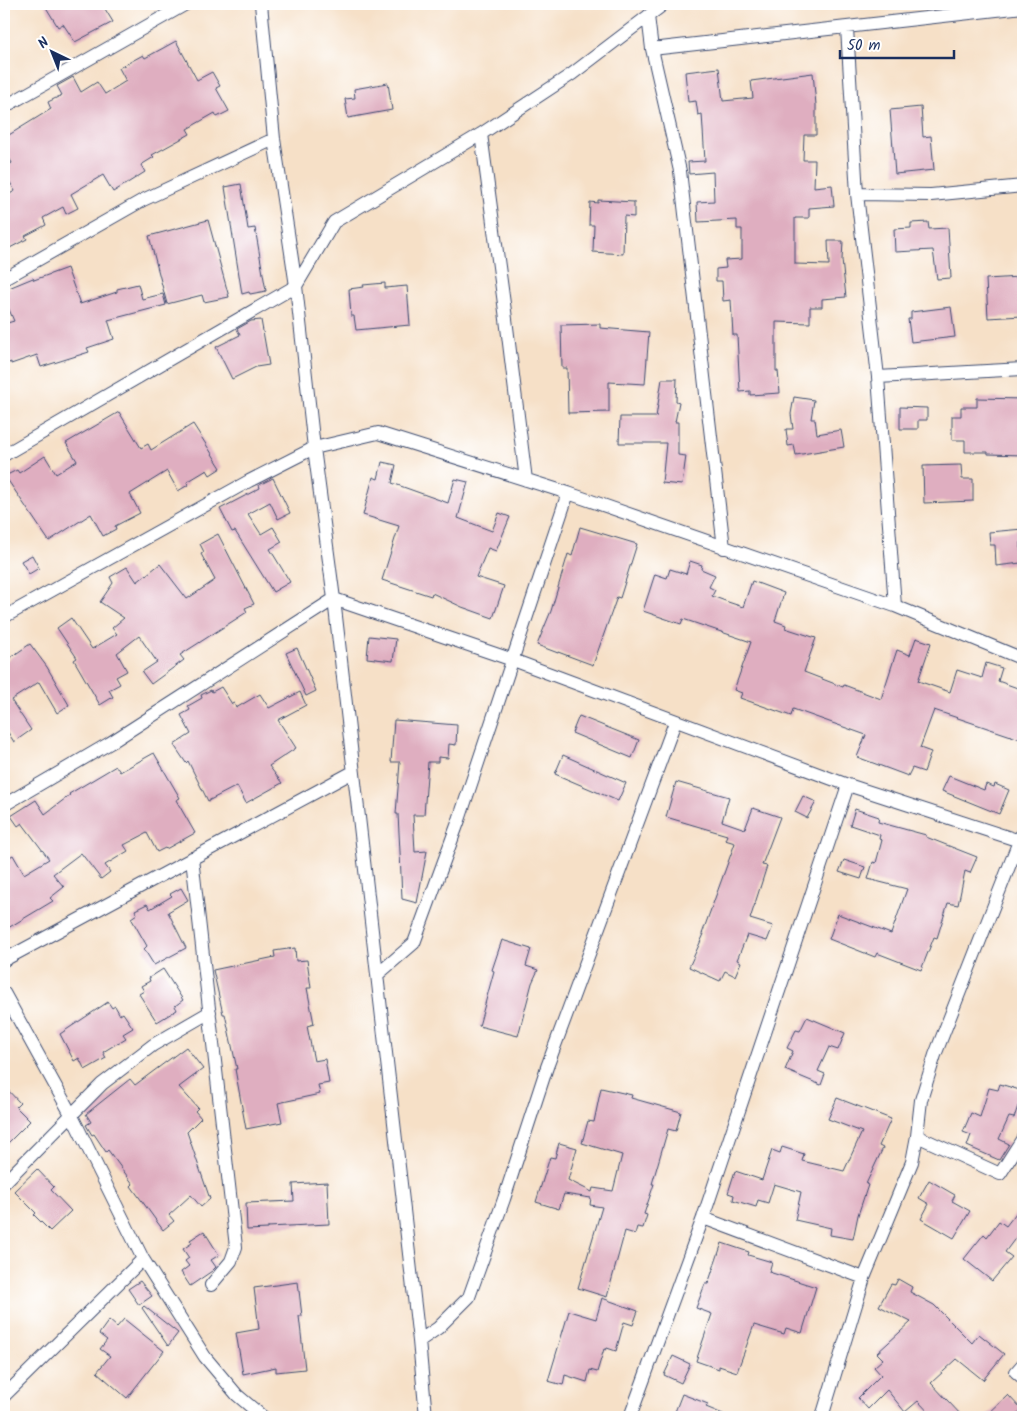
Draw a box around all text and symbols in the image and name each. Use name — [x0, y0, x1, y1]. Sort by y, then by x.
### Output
north arrow — [28, 28, 78, 78]
scale bar — [840, 28, 953, 60]
text: N — [33, 32, 55, 54]
text: 50 m — [847, 34, 881, 58]

